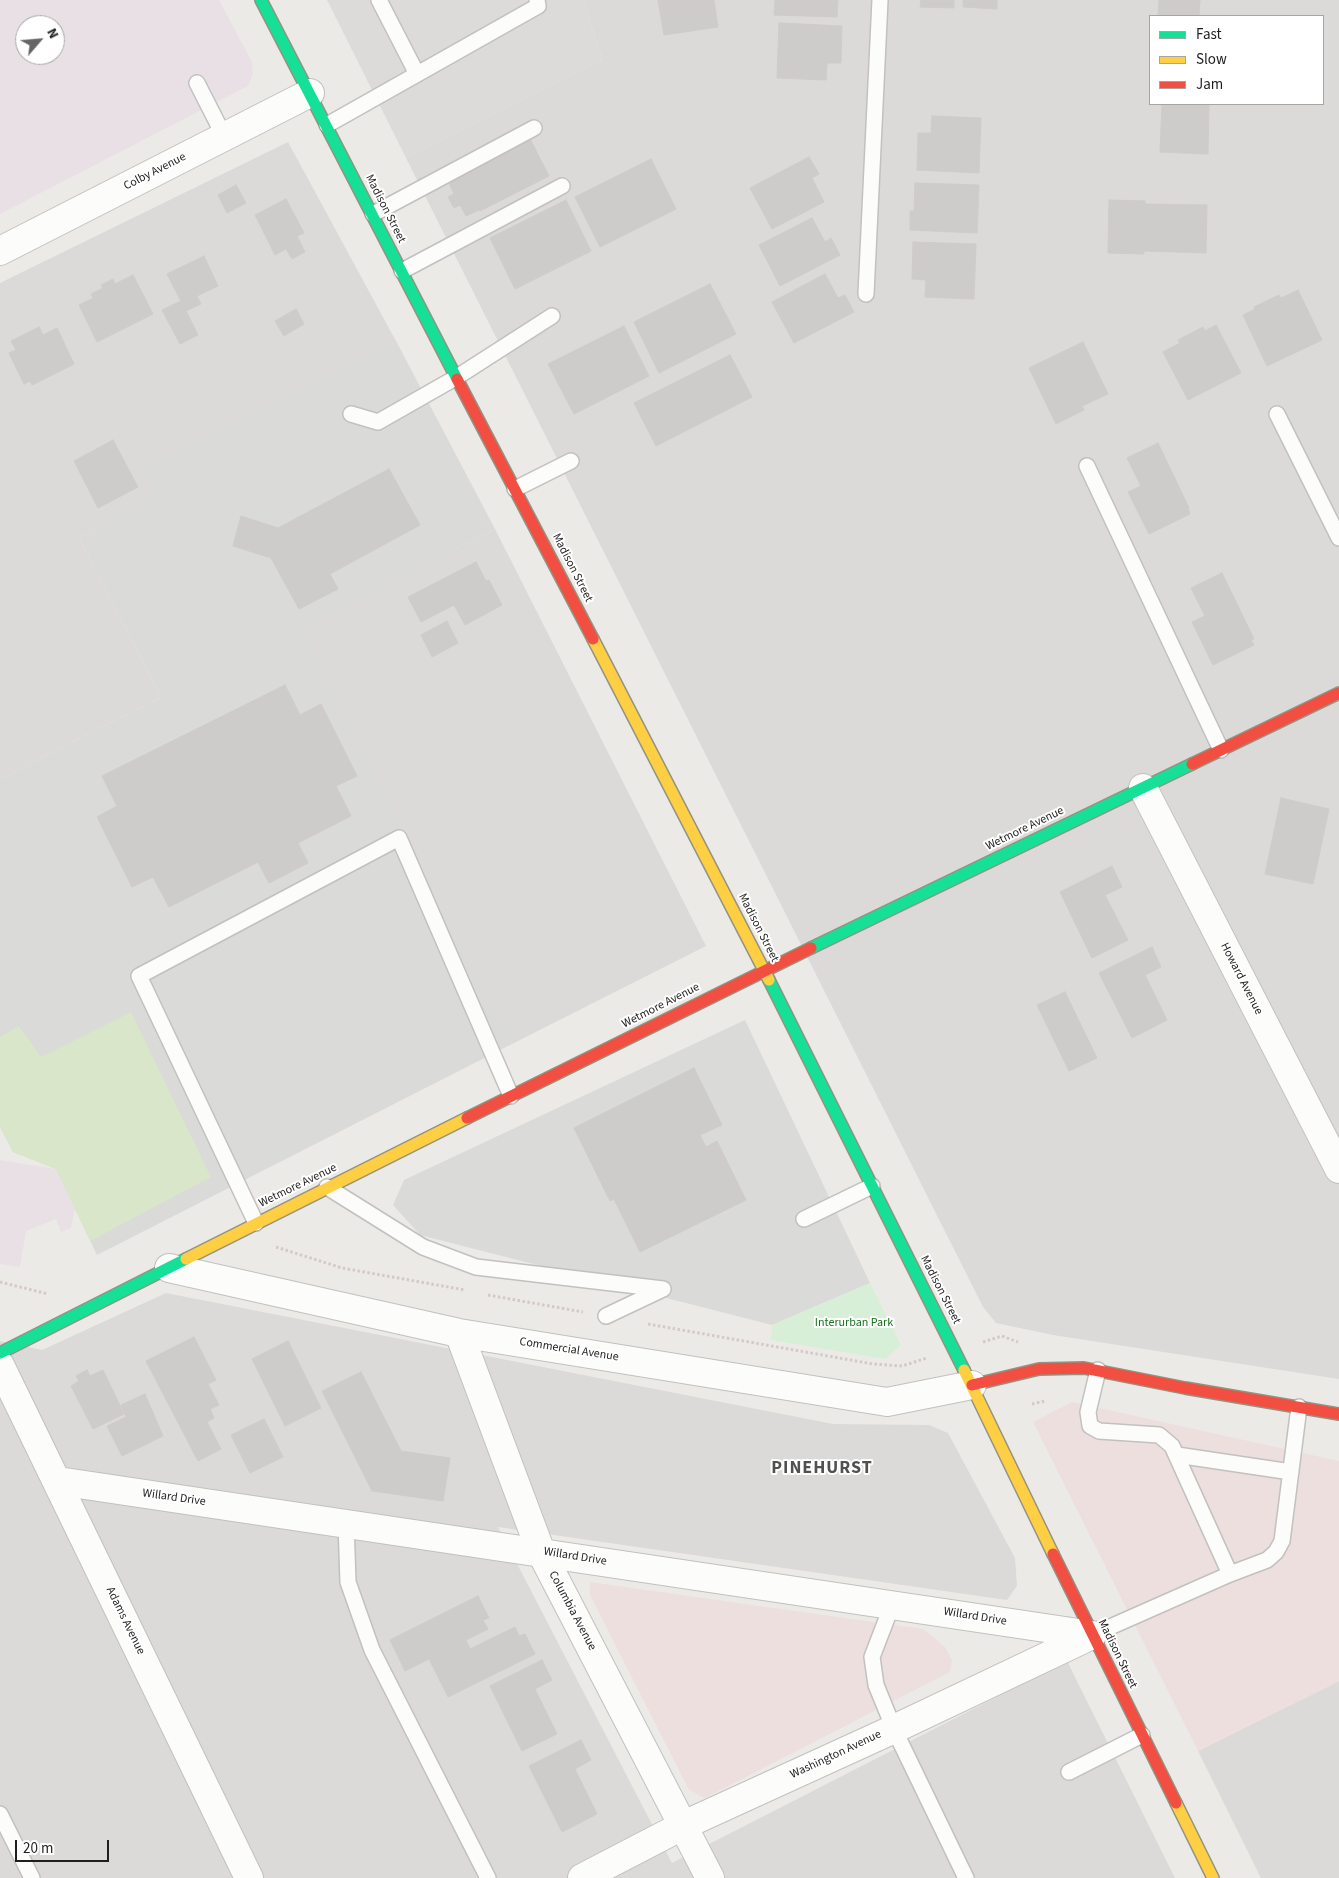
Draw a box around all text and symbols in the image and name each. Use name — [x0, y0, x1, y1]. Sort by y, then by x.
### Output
north arrow — [15, 15, 65, 65]
legend — [1149, 15, 1324, 105]
text: Fast — [1196, 24, 1222, 45]
text: N — [41, 25, 63, 42]
text: Slow — [1196, 49, 1227, 70]
text: Jam — [1196, 74, 1223, 95]
street label: Colby Avenue — [121, 150, 189, 194]
street label: Madison Street — [362, 172, 408, 246]
street label: Madison Street — [549, 531, 595, 605]
street label: Wetmore Avenue — [984, 804, 1066, 854]
street label: Madison Street — [735, 891, 781, 965]
street label: Howard Avenue — [1217, 941, 1265, 1017]
street label: Wetmore Avenue — [620, 980, 702, 1032]
street label: Wetmore Avenue — [257, 1161, 339, 1211]
street label: Madison Street — [917, 1253, 963, 1327]
park label: Interurban Park — [815, 1316, 893, 1330]
street label: Commercial Avenue — [518, 1335, 620, 1365]
district label: PINEHURST — [770, 1458, 874, 1480]
street label: Willard Drive — [141, 1486, 207, 1510]
street label: Willard Drive — [542, 1545, 608, 1569]
street label: Columbia Avenue — [545, 1569, 599, 1653]
street label: Adams Avenue — [102, 1585, 148, 1657]
street label: Willard Drive — [942, 1605, 1008, 1629]
street label: Madison Street — [1094, 1617, 1140, 1691]
street label: Washington Avenue — [788, 1728, 884, 1782]
scale bar — [18, 1830, 111, 1862]
text: 20 m — [23, 1838, 53, 1859]

